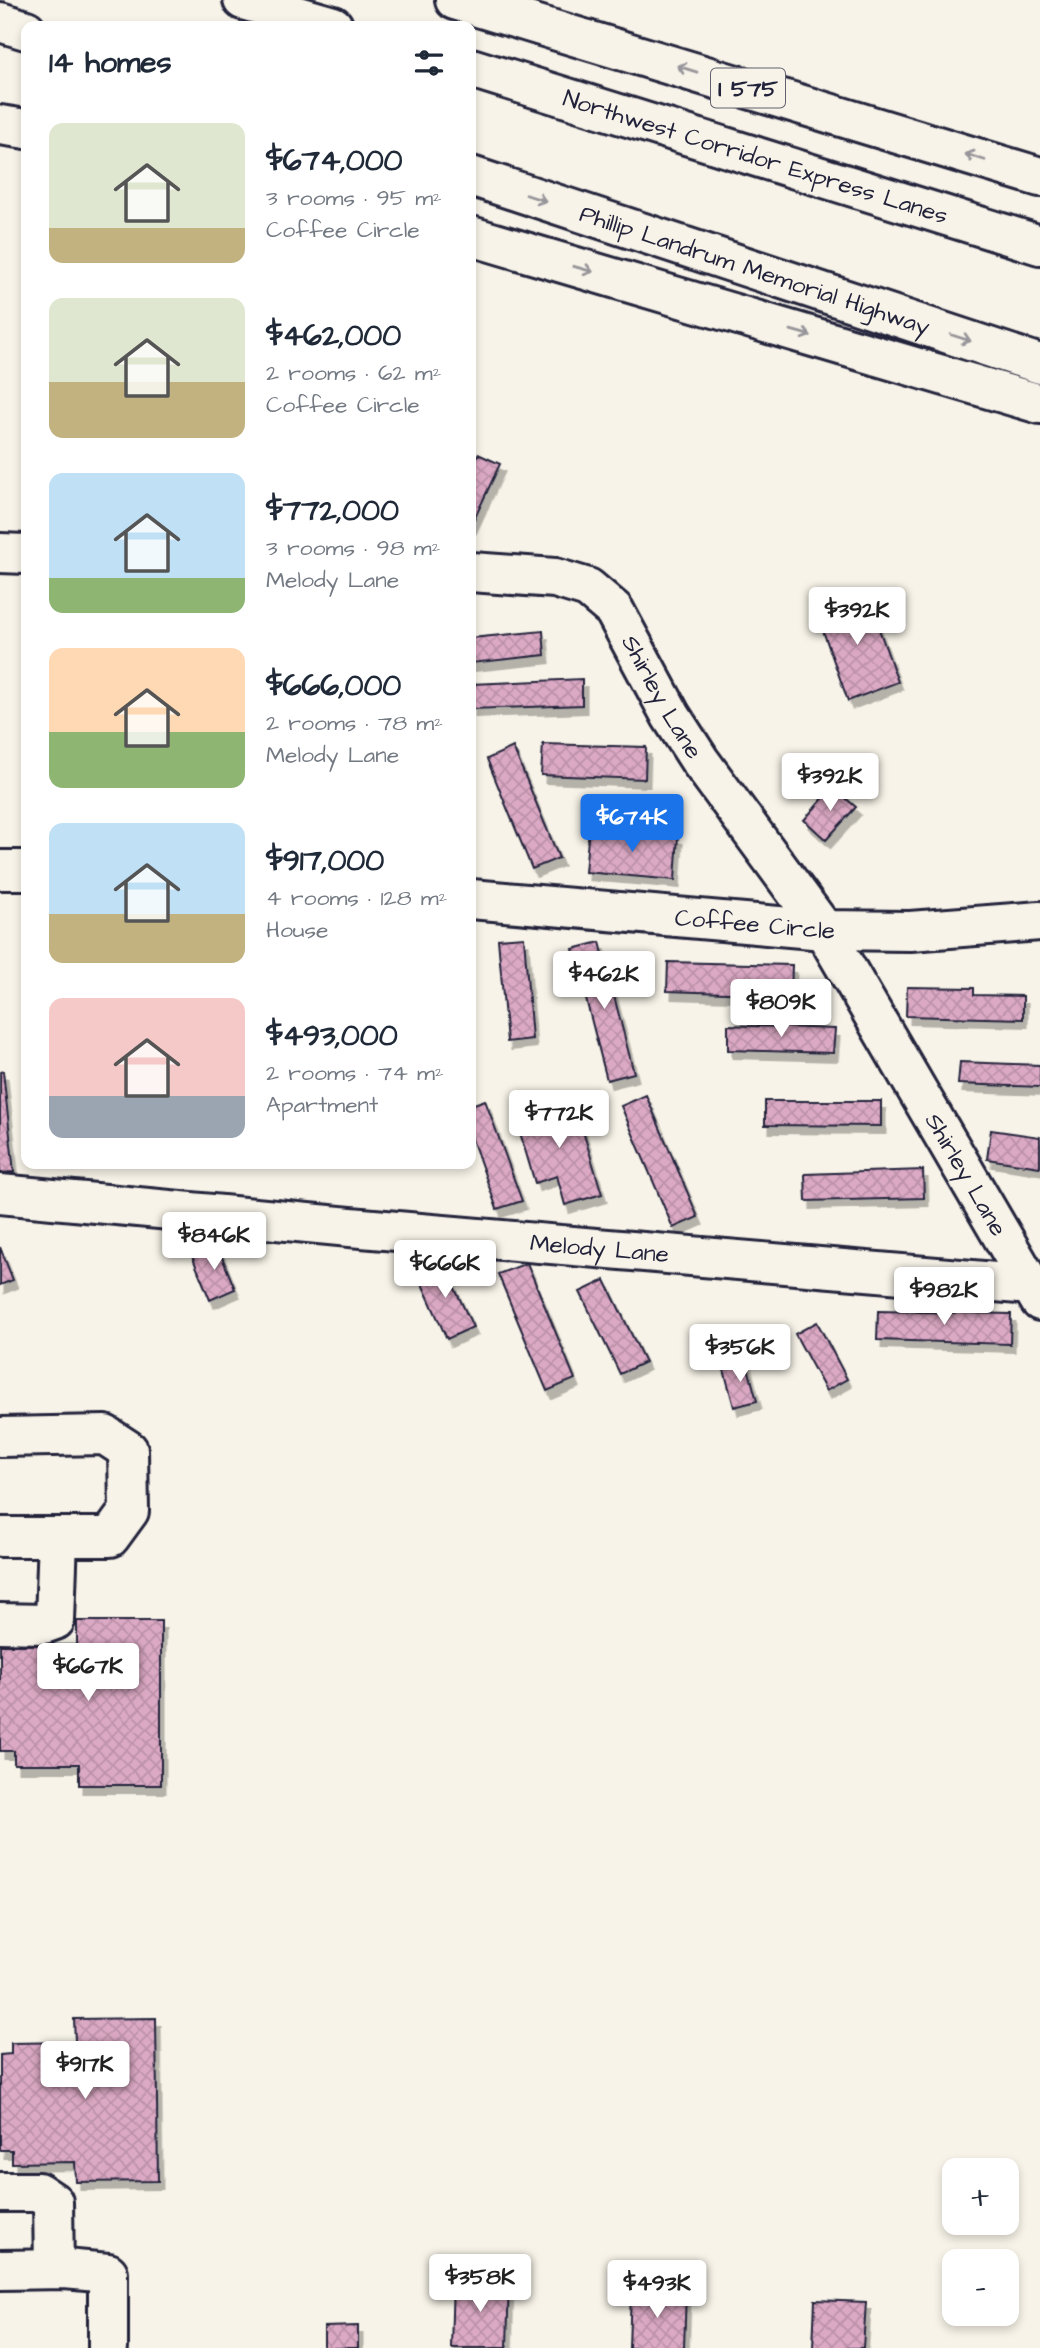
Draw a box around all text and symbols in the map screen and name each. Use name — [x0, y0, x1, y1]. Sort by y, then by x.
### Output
text: 14 homes — [49, 42, 172, 84]
icon: filters — [410, 44, 448, 82]
one-way arrow — [676, 62, 698, 75]
road number: I 575 — [711, 68, 785, 108]
street label: Northwest Corridor Express Lanes — [559, 82, 952, 233]
text: $674,000 — [266, 140, 403, 182]
one-way arrow — [964, 149, 986, 162]
icon: home — [105, 151, 189, 235]
text: 3 rooms · 95 m² — [266, 182, 442, 214]
one-way arrow — [524, 192, 546, 205]
street label: Phillip Landrum Memorial Highway — [575, 197, 934, 345]
text: Coffee Circle — [266, 214, 420, 246]
one-way arrow — [572, 263, 594, 276]
text: $462,000 — [266, 315, 401, 357]
icon: home — [105, 326, 189, 410]
one-way arrow — [790, 328, 812, 341]
one-way arrow — [950, 332, 972, 345]
text: 2 rooms · 62 m² — [266, 357, 441, 389]
text: Coffee Circle — [266, 389, 420, 421]
text: $772,000 — [266, 490, 399, 532]
icon: home — [105, 501, 189, 585]
text: 3 rooms · 98 m² — [266, 532, 440, 564]
text: Melody Lane — [266, 564, 399, 596]
pin: $392K — [808, 588, 906, 647]
text: $392K — [825, 594, 889, 626]
street label: Shirley Lane — [613, 629, 710, 766]
text: $666,000 — [266, 665, 401, 707]
icon: home — [105, 676, 189, 760]
text: 2 rooms · 78 m² — [266, 707, 443, 739]
text: Melody Lane — [266, 739, 399, 771]
pin: $392K — [781, 754, 879, 813]
text: $392K — [798, 760, 862, 792]
pin: $674K — [583, 794, 681, 854]
text: $674K — [597, 801, 667, 833]
text: $917,000 — [266, 840, 384, 882]
icon: home — [105, 851, 189, 935]
text: 4 rooms · 128 m² — [266, 882, 447, 914]
street label: Coffee Circle — [673, 901, 835, 948]
text: House — [266, 914, 329, 946]
pin: $462K — [555, 951, 653, 1011]
text: $462K — [569, 958, 639, 990]
pin: $809K — [732, 979, 830, 1039]
text: $809K — [746, 986, 816, 1018]
text: $493,000 — [266, 1015, 398, 1057]
icon: home — [105, 1026, 189, 1110]
text: 2 rooms · 74 m² — [266, 1057, 444, 1089]
text: Apartment — [266, 1089, 378, 1121]
pin: $772K — [510, 1090, 608, 1150]
text: $772K — [525, 1097, 593, 1129]
street label: Shirley Lane — [916, 1107, 1015, 1243]
pin: $846K — [165, 1212, 263, 1272]
text: $846K — [178, 1219, 250, 1251]
street label: Melody Lane — [529, 1226, 670, 1272]
pin: $666K — [396, 1240, 494, 1300]
text: $666K — [410, 1247, 480, 1279]
pin: $982K — [895, 1268, 993, 1327]
text: $982K — [910, 1274, 978, 1306]
pin: $356K — [691, 1324, 789, 1384]
text: $356K — [705, 1331, 775, 1363]
pin: $667K — [39, 1644, 137, 1703]
text: $667K — [53, 1650, 123, 1682]
pin: $917K — [36, 2042, 134, 2101]
text: $917K — [57, 2048, 113, 2080]
map controls — [942, 2158, 1019, 2326]
button: + — [942, 2158, 1019, 2235]
button: − — [942, 2249, 1019, 2326]
pin: $358K — [431, 2254, 529, 2314]
pin: $493K — [608, 2260, 706, 2320]
text: $358K — [445, 2261, 515, 2293]
text: $493K — [623, 2267, 691, 2299]

